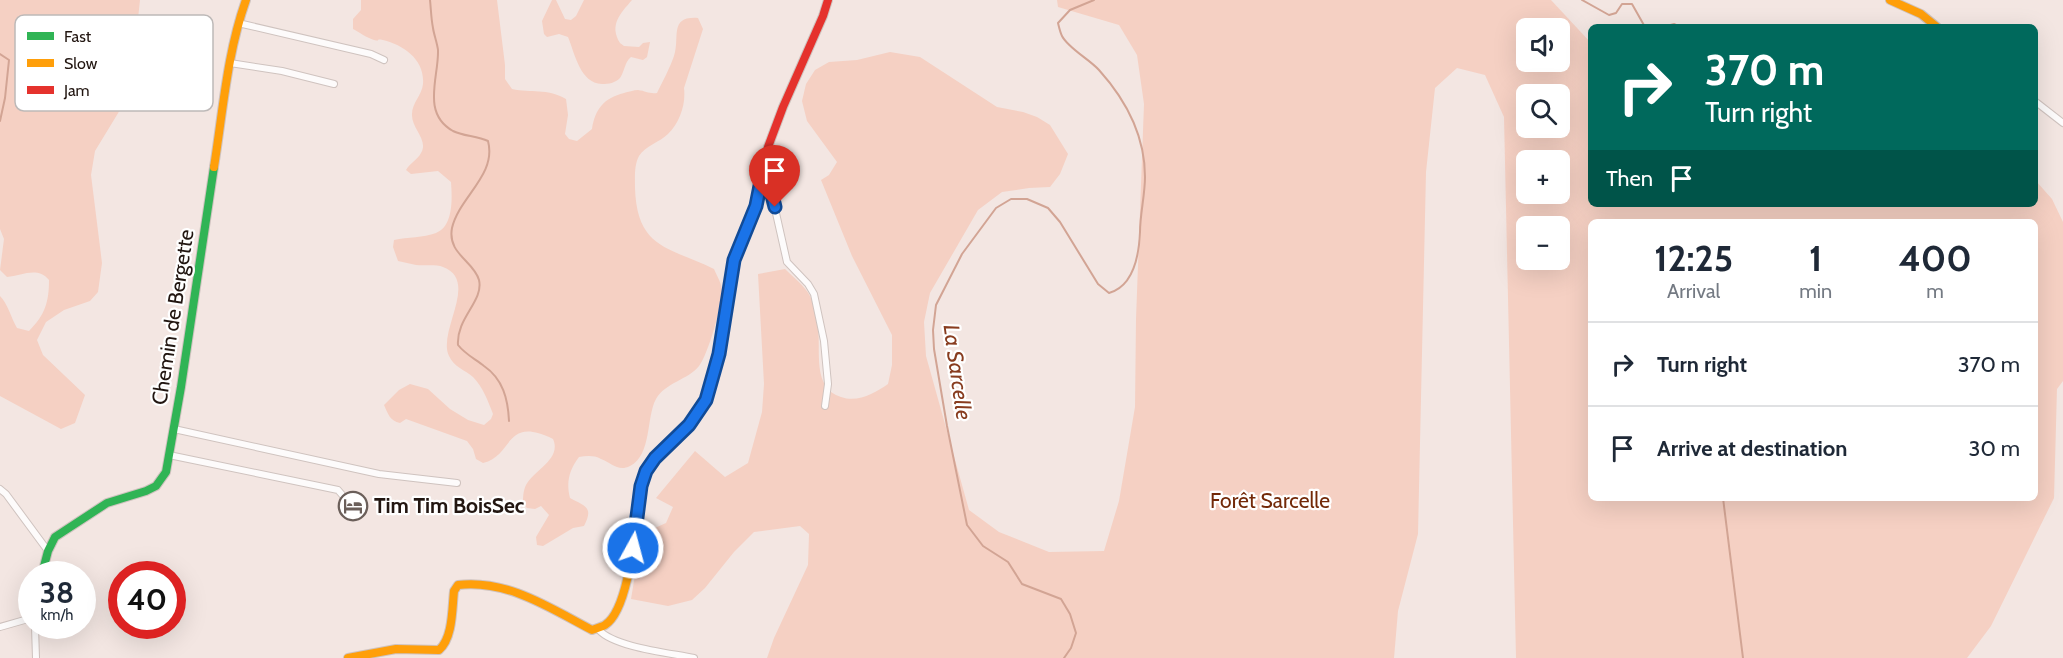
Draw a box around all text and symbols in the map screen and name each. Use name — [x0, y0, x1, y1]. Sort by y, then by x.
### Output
legend — [15, 15, 213, 111]
map controls — [1516, 18, 1570, 270]
button: sound — [1516, 18, 1570, 72]
text: Fast — [64, 27, 92, 46]
text: 370 m — [1705, 44, 1824, 96]
icon: right — [1606, 48, 1684, 126]
text: Slow — [64, 54, 98, 73]
text: Jam — [63, 81, 90, 100]
button: search — [1516, 84, 1570, 138]
text: Turn right — [1705, 96, 1812, 129]
pin — [749, 145, 800, 207]
button: + — [1516, 150, 1570, 204]
icon: arrive — [758, 154, 791, 187]
icon: arrive — [1665, 162, 1698, 195]
text: Then — [1606, 165, 1653, 192]
button: − — [1516, 216, 1570, 270]
street label: Chemin de Bergette — [146, 227, 199, 406]
text: 12:25 — [1654, 236, 1733, 280]
text: 1 — [1809, 236, 1822, 280]
text: 400 — [1899, 236, 1972, 280]
text: Arrival — [1667, 279, 1720, 303]
text: min — [1799, 279, 1832, 303]
text: m — [1926, 279, 1944, 303]
water label: La Sarcelle — [937, 323, 978, 422]
icon: right — [1606, 348, 1639, 381]
text: Turn right — [1657, 351, 1747, 378]
text: 370 m — [1958, 351, 2020, 378]
icon: arrive — [1606, 432, 1639, 465]
text: Arrive at destination — [1657, 435, 1847, 462]
text: 30 m — [1968, 435, 2020, 462]
park label: Forêt Sarcelle — [1210, 488, 1330, 513]
hotel icon: Tim Tim BoisSec — [337, 490, 369, 522]
place label: Tim Tim BoisSec — [374, 493, 525, 518]
position arrow — [601, 516, 665, 580]
speed limit sign: 40 — [108, 561, 186, 639]
text: 38 — [40, 574, 74, 611]
text: km/h — [41, 606, 73, 624]

